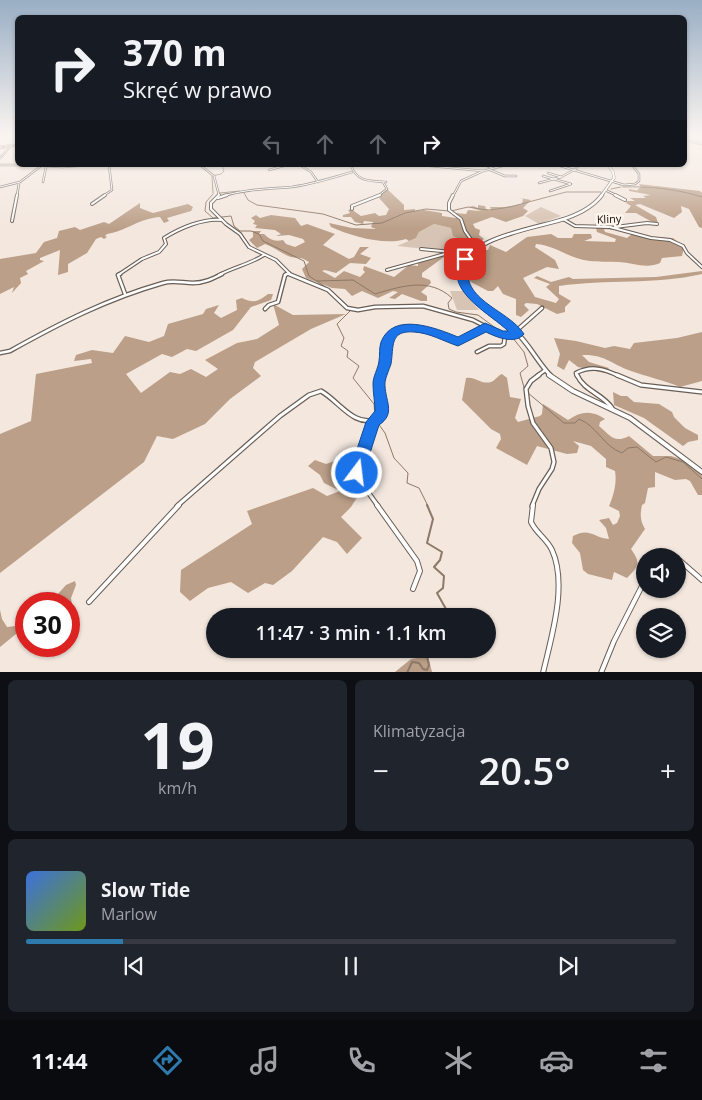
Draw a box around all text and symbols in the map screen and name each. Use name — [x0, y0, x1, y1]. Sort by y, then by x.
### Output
text: 370 m — [123, 29, 227, 76]
icon: right — [40, 35, 105, 100]
text: Skręć w prawo — [123, 74, 272, 104]
icon: left — [258, 130, 286, 158]
icon: ahead — [311, 130, 339, 158]
icon: ahead — [364, 130, 392, 158]
icon: right — [417, 130, 445, 158]
street label: Kliny — [596, 211, 622, 226]
pin — [444, 238, 486, 280]
icon: arrive — [451, 245, 479, 273]
position arrow — [330, 446, 382, 498]
map controls — [636, 548, 686, 658]
button: sound — [636, 548, 686, 598]
speed limit sign: 30 — [15, 592, 80, 657]
button: layers — [636, 608, 686, 658]
text: 11:47 · 3 min · 1.1 km — [256, 620, 446, 646]
text: 19 — [140, 700, 215, 788]
text: Klimatyzacja — [373, 720, 465, 742]
text: 20.5° — [479, 744, 570, 796]
text: − — [373, 751, 389, 789]
text: + — [660, 751, 676, 789]
text: km/h — [158, 777, 197, 799]
text: Slow Tide — [101, 877, 190, 903]
text: Marlow — [101, 903, 157, 925]
icon: previous — [120, 952, 148, 980]
icon: pause — [337, 952, 365, 980]
icon: next — [554, 952, 582, 980]
icon: directions — [150, 1043, 185, 1078]
icon: music — [247, 1043, 282, 1078]
icon: phone — [344, 1043, 379, 1078]
icon: climate — [441, 1043, 476, 1078]
icon: car — [539, 1043, 574, 1078]
icon: filters — [636, 1043, 671, 1078]
text: 11:44 — [31, 1045, 88, 1075]

